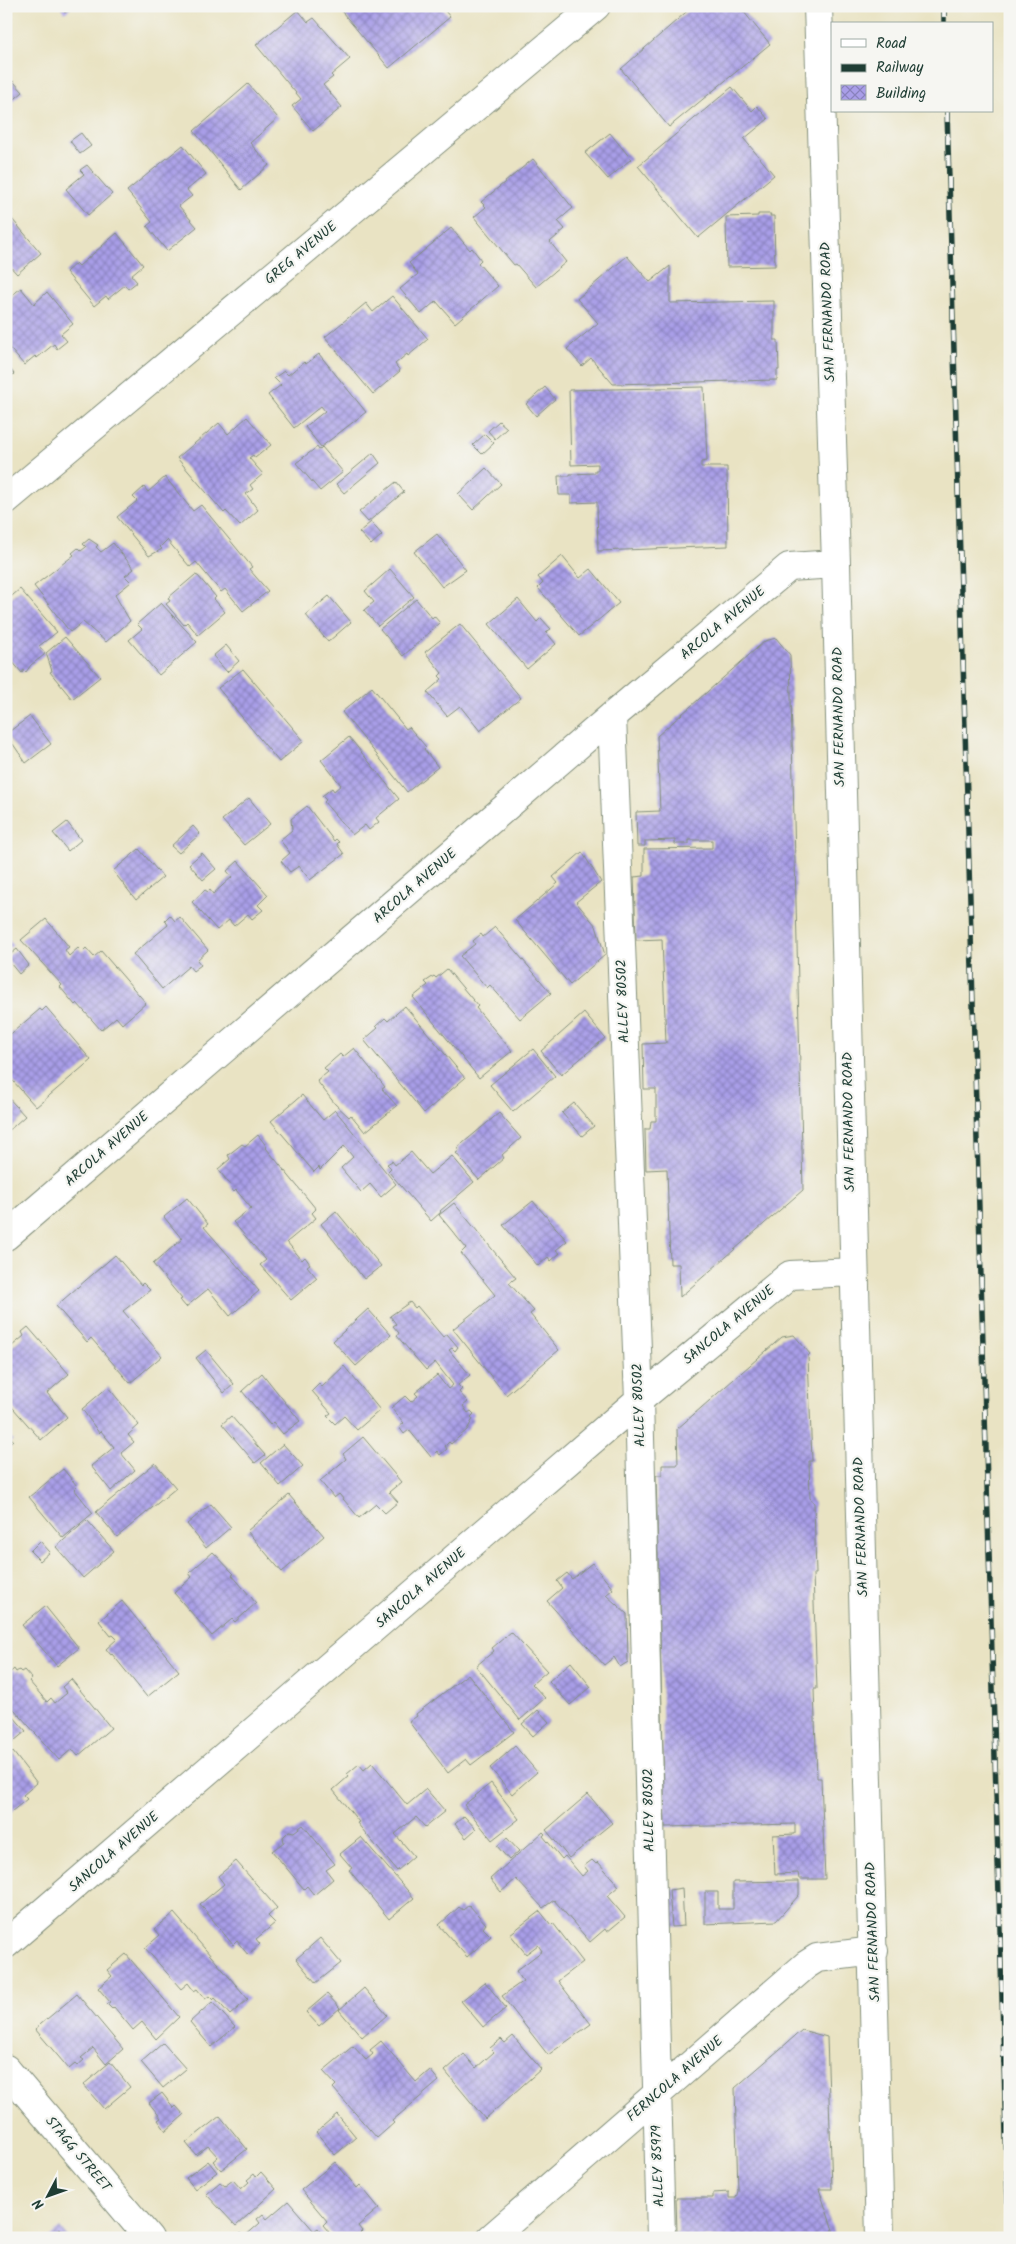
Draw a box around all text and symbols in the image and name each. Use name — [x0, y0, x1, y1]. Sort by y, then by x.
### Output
legend — [831, 22, 994, 112]
text: Road — [876, 32, 907, 56]
text: Railway — [876, 56, 924, 80]
text: Building — [876, 82, 926, 106]
street label: GREG AVENUE — [260, 215, 343, 290]
street label: SAN FERNANDO ROAD — [815, 242, 841, 382]
street label: ARCOLA AVENUE — [675, 580, 771, 665]
street label: SAN FERNANDO ROAD — [827, 647, 851, 787]
street label: ARCOLA AVENUE — [368, 843, 463, 929]
street label: ALLEY 80502 — [611, 959, 635, 1043]
street label: SAN FERNANDO ROAD — [837, 1052, 861, 1192]
street label: ARCOLA AVENUE — [60, 1106, 155, 1192]
street label: SANCOLA AVENUE — [678, 1279, 780, 1370]
street label: ALLEY 80502 — [627, 1363, 651, 1447]
street label: SAN FERNANDO ROAD — [848, 1457, 874, 1597]
street label: SANCOLA AVENUE — [371, 1542, 472, 1634]
street label: ALLEY 80502 — [637, 1768, 661, 1852]
street label: SANCOLA AVENUE — [64, 1806, 165, 1898]
street label: SAN FERNANDO ROAD — [860, 1862, 886, 2002]
street label: FERNCOLA AVENUE — [622, 2030, 729, 2127]
street label: STAGG STREET — [40, 2111, 117, 2198]
street label: ALLEY 85979 — [646, 2125, 670, 2207]
north arrow — [22, 2172, 72, 2222]
text: N — [28, 2193, 50, 2214]

